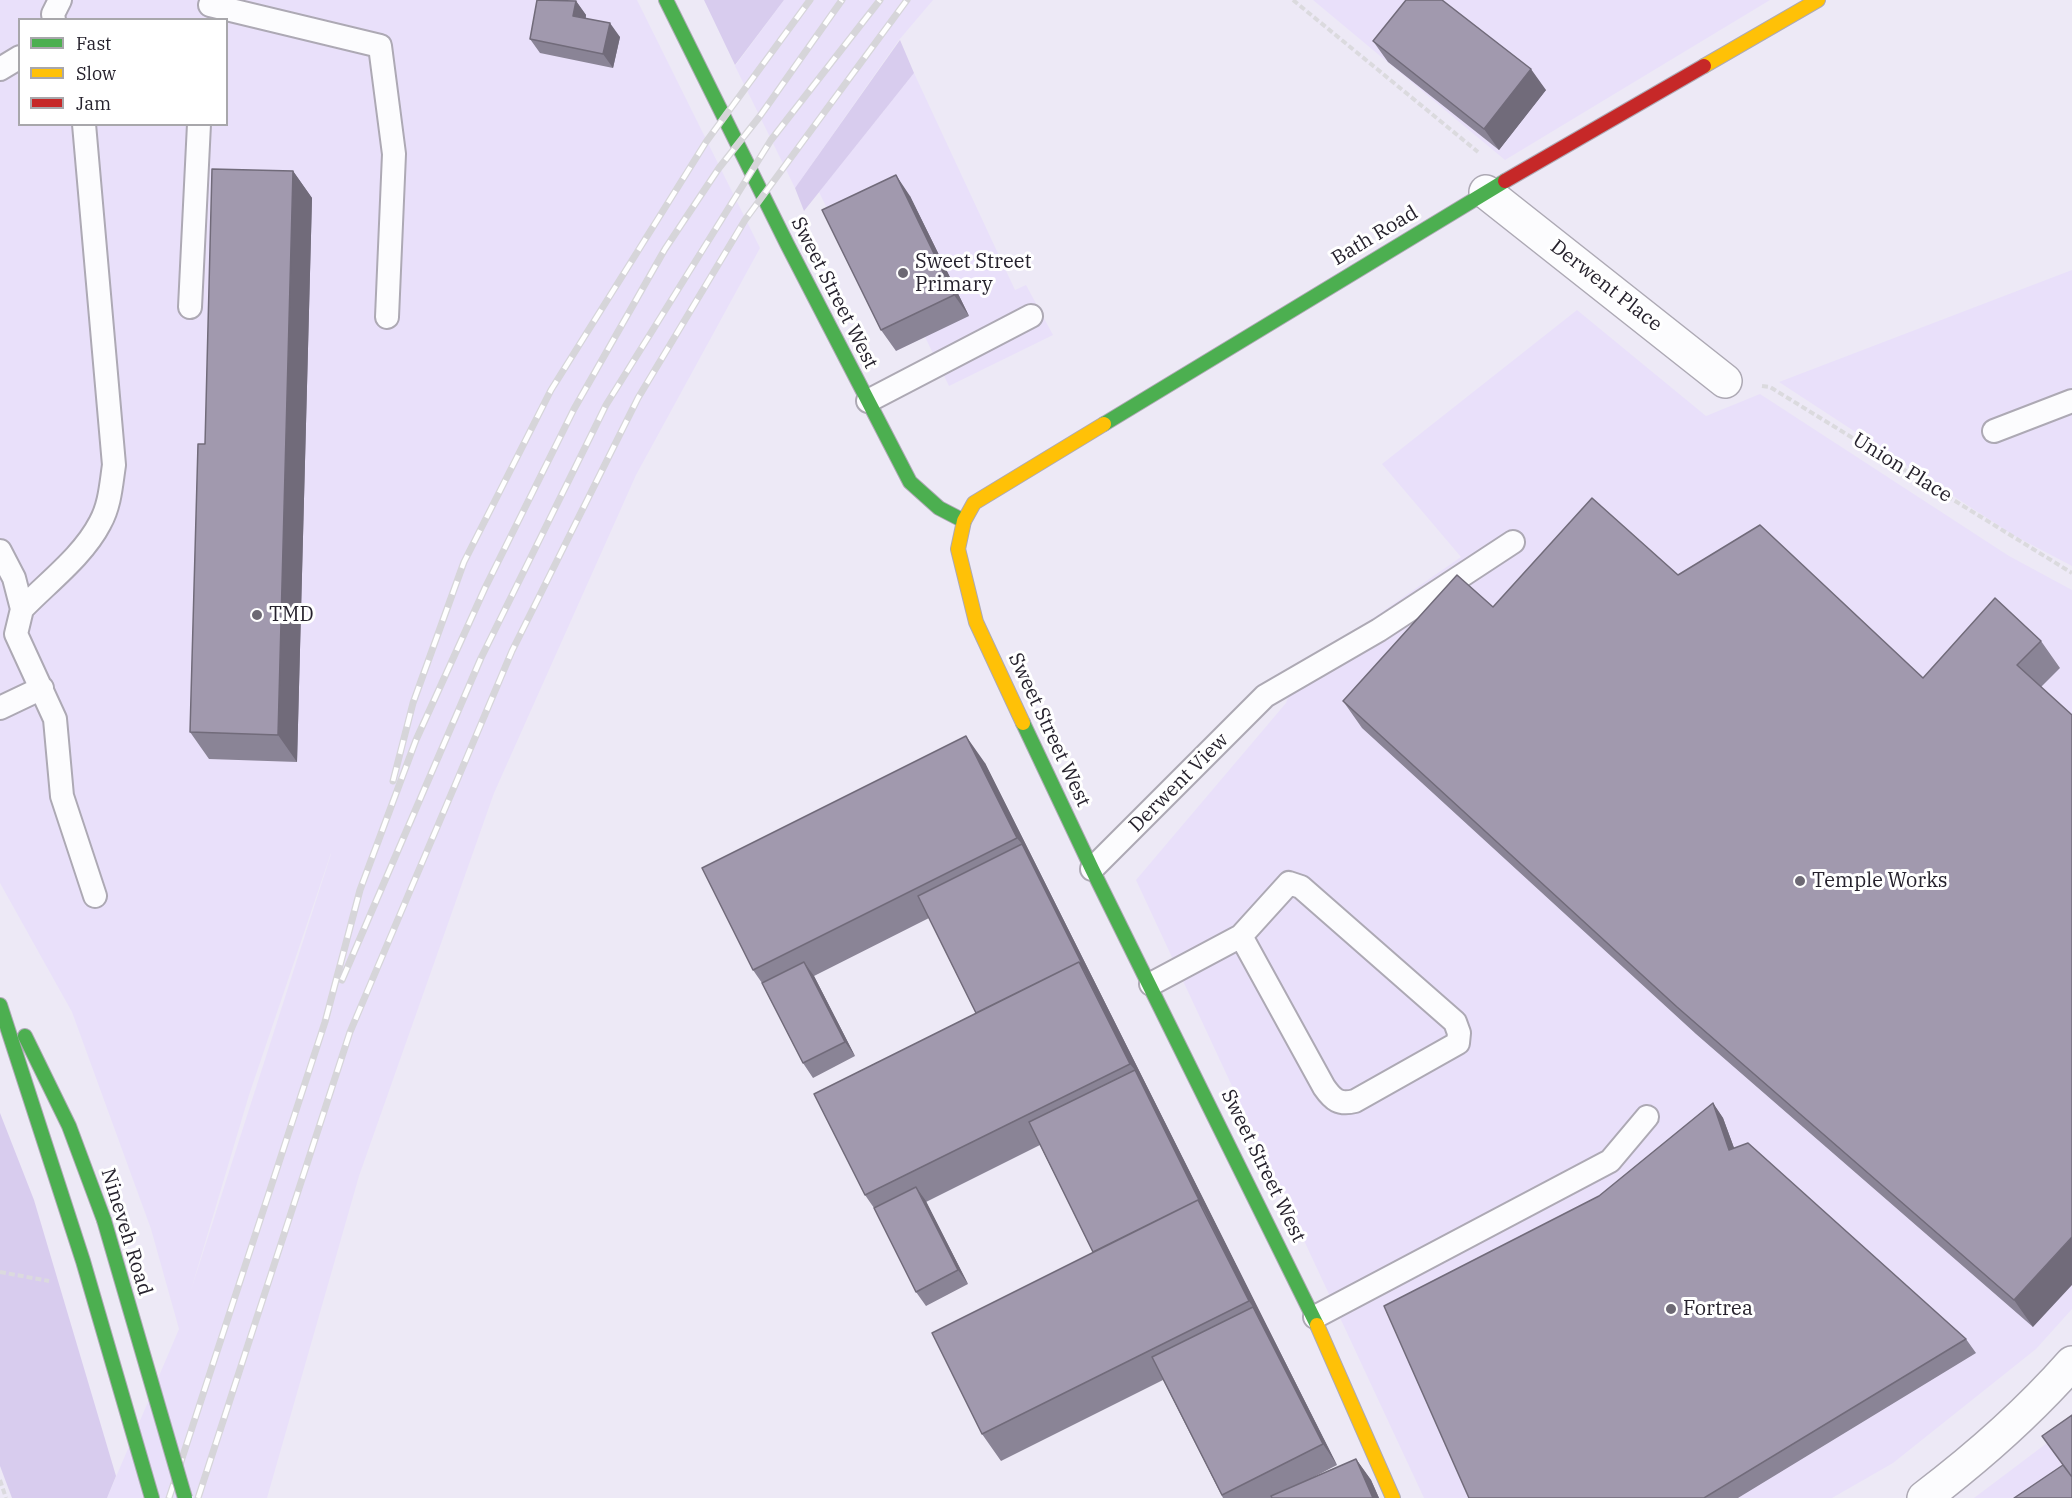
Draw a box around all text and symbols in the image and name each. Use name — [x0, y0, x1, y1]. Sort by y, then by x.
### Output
legend — [18, 18, 228, 126]
text: Fast — [76, 32, 111, 55]
text: Slow — [76, 62, 116, 85]
text: Jam — [76, 92, 111, 115]
street label: Bath Road — [1328, 201, 1422, 271]
street label: Sweet Street West — [785, 213, 883, 373]
street label: Derwent Place — [1545, 235, 1667, 337]
place label: Sweet Street Primary — [915, 250, 1031, 297]
marker: Sweet Street Primary — [896, 266, 910, 280]
street label: Union Place — [1848, 428, 1956, 508]
place label: TMD — [269, 603, 314, 627]
marker: TMD — [250, 608, 264, 622]
street label: Sweet Street West — [1003, 649, 1095, 811]
street label: Derwent View — [1124, 728, 1234, 838]
place label: Temple Works — [1812, 869, 1948, 893]
marker: Temple Works — [1793, 874, 1807, 888]
street label: Sweet Street West — [1216, 1086, 1310, 1246]
street label: Nineveh Road — [95, 1166, 157, 1298]
place label: Fortrea — [1683, 1297, 1753, 1321]
marker: Fortrea — [1664, 1302, 1678, 1316]

